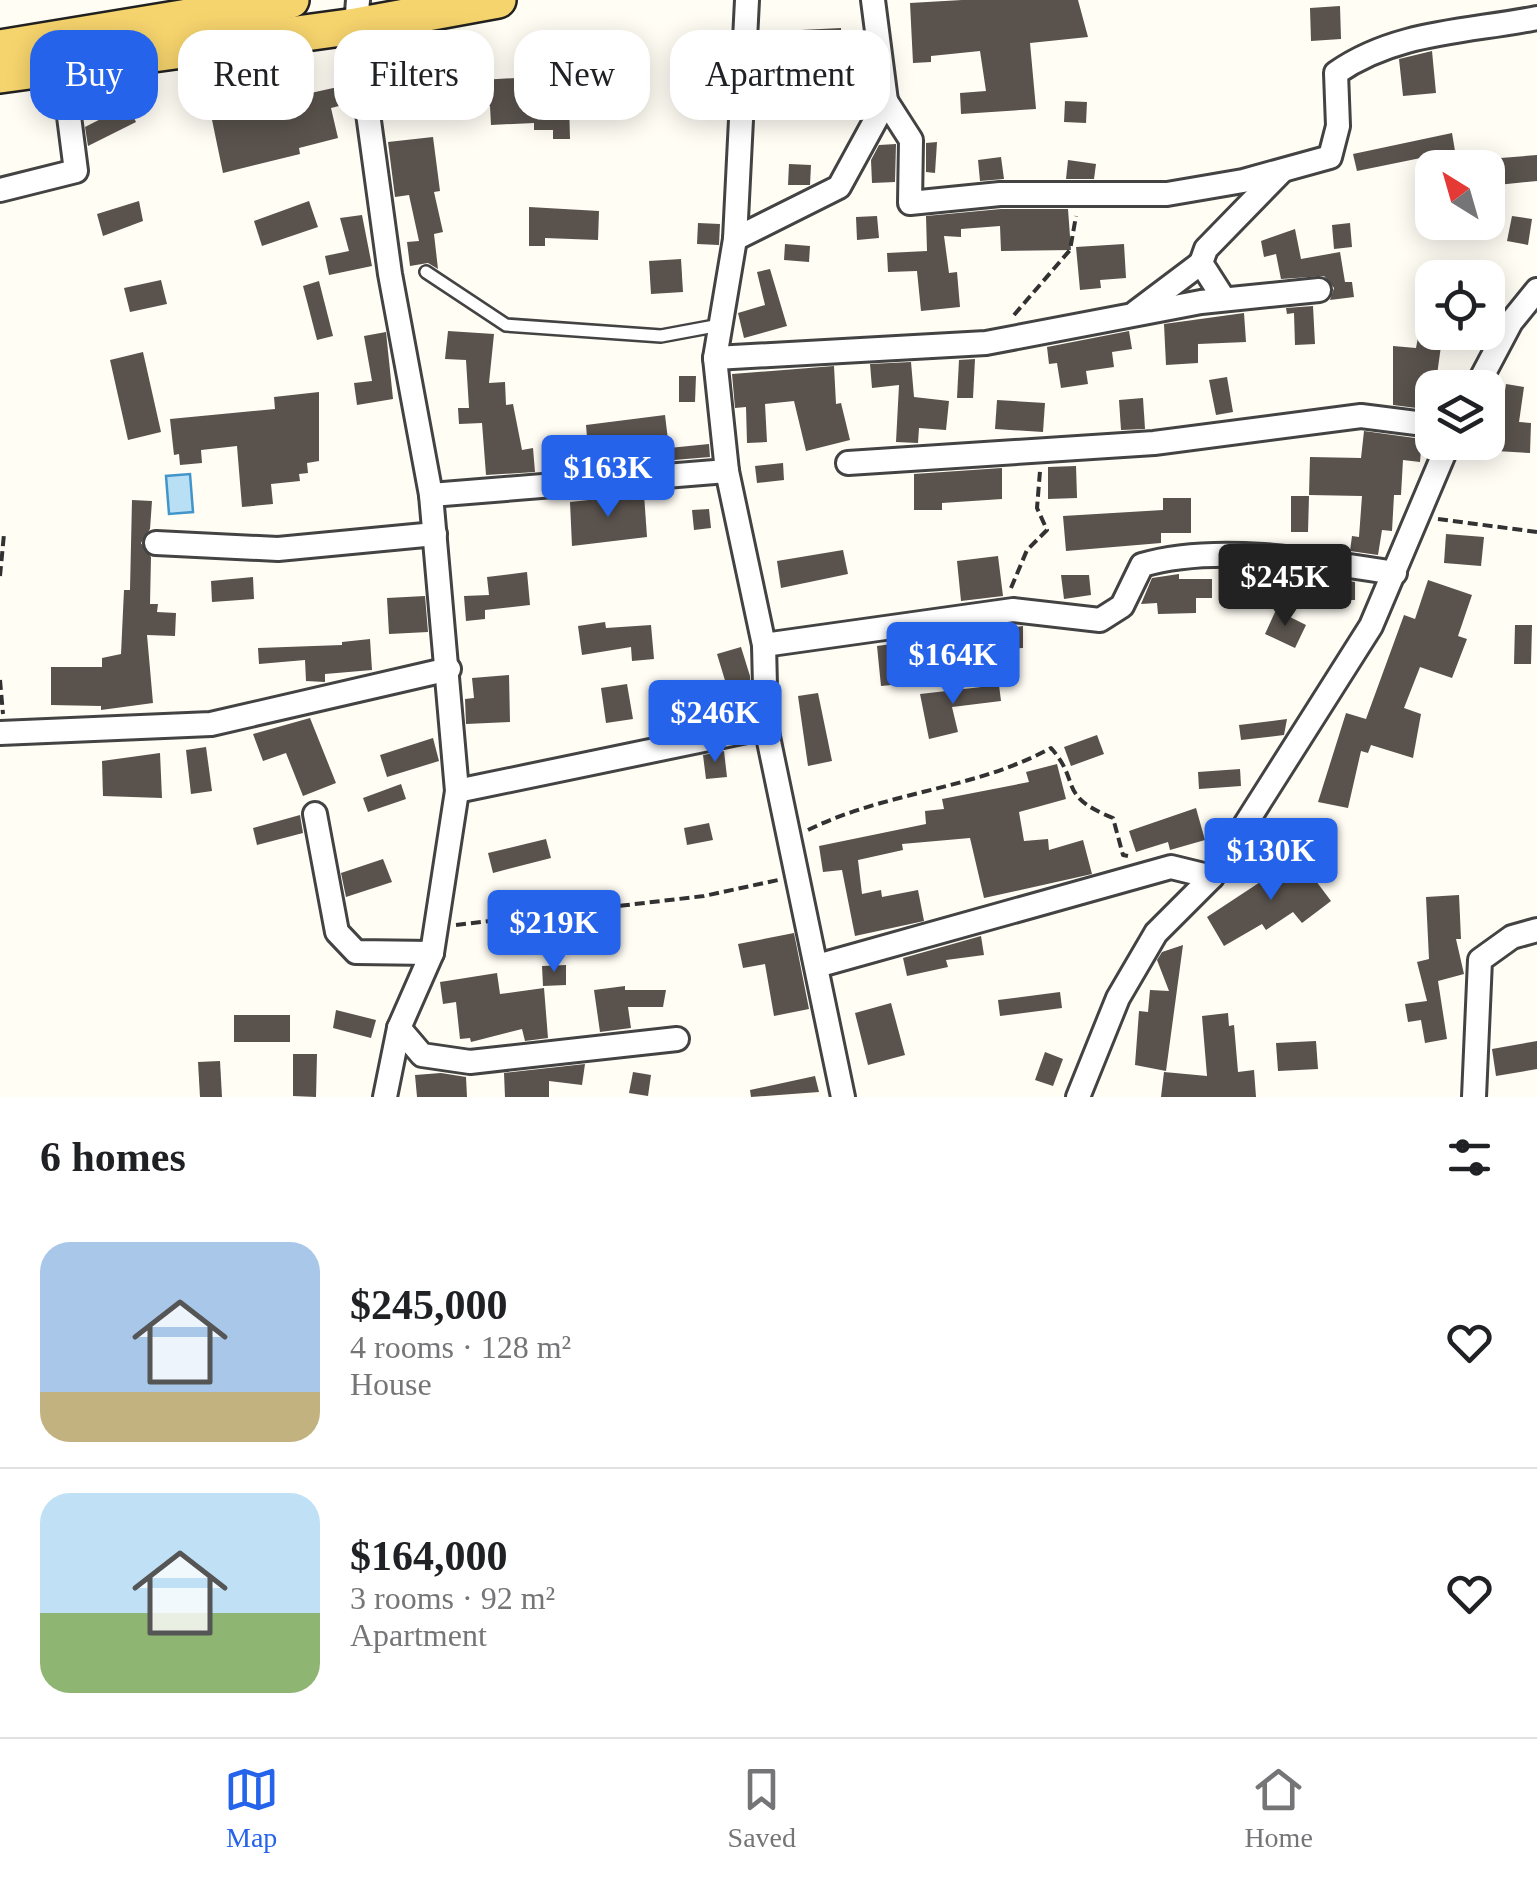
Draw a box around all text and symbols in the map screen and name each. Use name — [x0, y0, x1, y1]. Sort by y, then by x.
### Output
chip: Buy — [30, 30, 158, 120]
chip: Rent — [178, 30, 314, 120]
chip: Filters — [334, 30, 494, 120]
chip: New — [514, 30, 650, 120]
chip: Apartment — [670, 30, 890, 120]
north arrow — [1415, 150, 1505, 240]
map controls — [1415, 150, 1505, 460]
button: locate — [1415, 260, 1505, 350]
button: layers — [1415, 370, 1505, 460]
pin: $163K — [538, 435, 678, 520]
text: $163K — [564, 449, 652, 485]
pin: $245K — [1215, 544, 1355, 629]
text: $245K — [1241, 558, 1329, 594]
pin: $164K — [883, 622, 1023, 707]
text: $164K — [909, 636, 997, 672]
pin: $246K — [645, 680, 785, 765]
text: $246K — [671, 694, 759, 730]
pin: $130K — [1201, 818, 1341, 903]
text: $130K — [1227, 832, 1315, 868]
pin: $219K — [484, 890, 624, 975]
text: $219K — [510, 904, 598, 940]
icon: filters — [1442, 1130, 1497, 1185]
text: 6 homes — [40, 1134, 186, 1180]
icon: home — [120, 1282, 240, 1402]
text: $245,000 — [350, 1282, 508, 1328]
icon: heart — [1442, 1315, 1497, 1370]
text: 4 rooms · 128 m² — [350, 1329, 571, 1365]
text: House — [350, 1366, 432, 1402]
icon: home — [120, 1533, 240, 1653]
text: $164,000 — [350, 1533, 508, 1579]
icon: heart — [1442, 1566, 1497, 1621]
text: 3 rooms · 92 m² — [350, 1580, 555, 1616]
text: Apartment — [350, 1617, 487, 1653]
tab: Map — [224, 1762, 279, 1854]
tab: Saved — [728, 1762, 796, 1854]
tab: Home — [1244, 1762, 1313, 1854]

